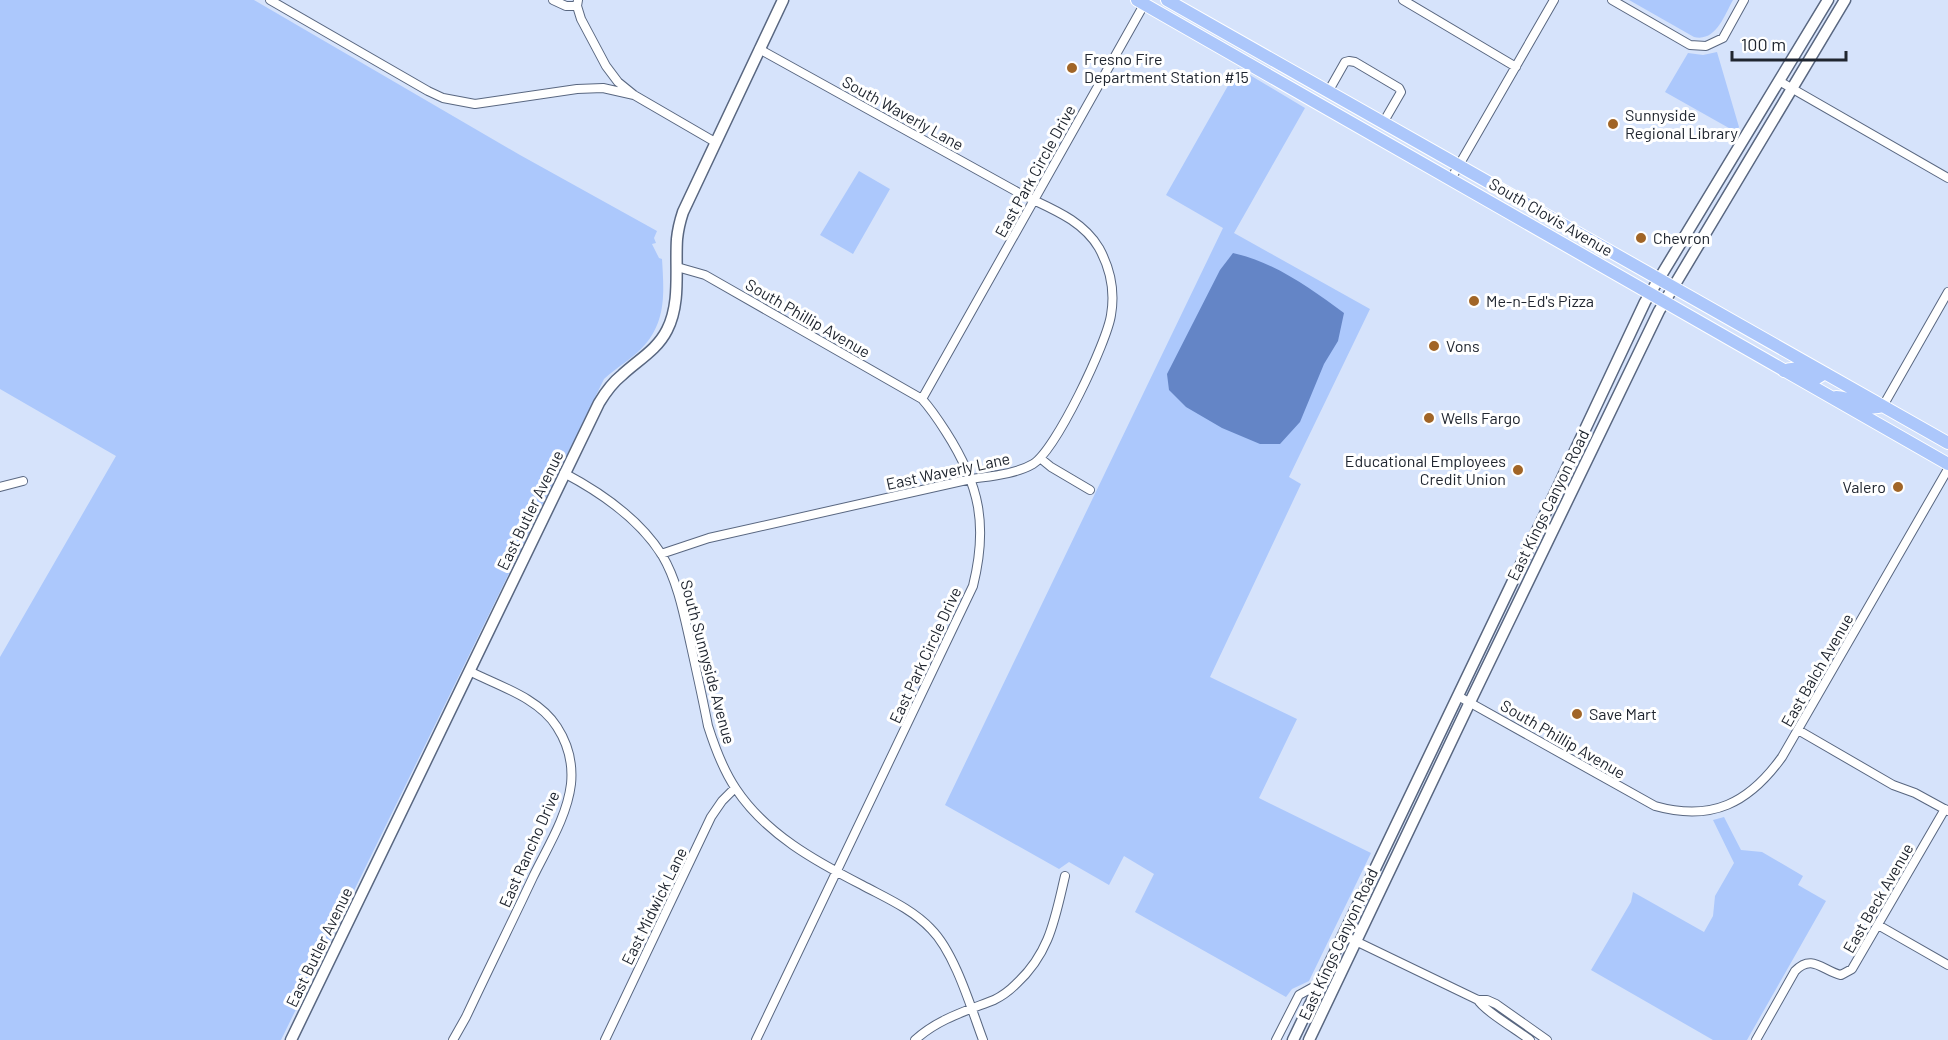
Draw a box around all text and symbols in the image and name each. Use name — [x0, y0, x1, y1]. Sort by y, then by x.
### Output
scale bar — [1732, 24, 1846, 62]
text: 100 m — [1741, 33, 1786, 55]
place label: Fresno Fire Department Station #15 — [1084, 49, 1249, 86]
marker: Fresno Fire Department Station #15 — [1065, 61, 1079, 75]
street label: South Waverly Lane — [839, 71, 967, 154]
street label: East Park Circle Drive — [990, 101, 1079, 240]
place label: Sunnyside Regional Library — [1625, 105, 1738, 142]
marker: Sunnyside Regional Library — [1606, 117, 1620, 131]
street label: South Clovis Avenue — [1486, 173, 1616, 260]
place label: Chevron — [1653, 228, 1710, 247]
marker: Chevron — [1634, 231, 1648, 245]
street label: South Phillip Avenue — [743, 274, 874, 361]
place label: Me-n-Ed's Pizza — [1486, 291, 1594, 310]
marker: Me-n-Ed's Pizza — [1467, 294, 1481, 308]
place label: Vons — [1446, 336, 1480, 355]
marker: Vons — [1427, 339, 1441, 353]
place label: Wells Fargo — [1441, 408, 1521, 427]
marker: Wells Fargo — [1422, 411, 1436, 425]
street label: East Kings Canyon Road — [1503, 426, 1592, 583]
street label: East Butler Avenue — [492, 447, 567, 573]
street label: East Waverly Lane — [884, 448, 1012, 493]
place label: Educational Employees Credit Union — [1345, 451, 1506, 488]
marker: Educational Employees Credit Union — [1511, 463, 1525, 477]
place label: Valero — [1842, 477, 1886, 496]
marker: Valero — [1891, 480, 1905, 494]
street label: South Sunnyside Avenue — [677, 578, 740, 746]
street label: East Park Circle Drive — [885, 584, 964, 726]
street label: East Balch Avenue — [1776, 610, 1857, 730]
street label: South Phillip Avenue — [1498, 695, 1629, 782]
place label: Save Mart — [1589, 704, 1657, 723]
marker: Save Mart — [1570, 707, 1584, 721]
street label: East Rancho Drive — [494, 788, 563, 910]
street label: East Beck Avenue — [1838, 840, 1917, 956]
street label: East Midwick Lane — [617, 844, 690, 968]
street label: East Kings Canyon Road — [1294, 865, 1381, 1023]
street label: East Butler Avenue — [281, 884, 356, 1010]

